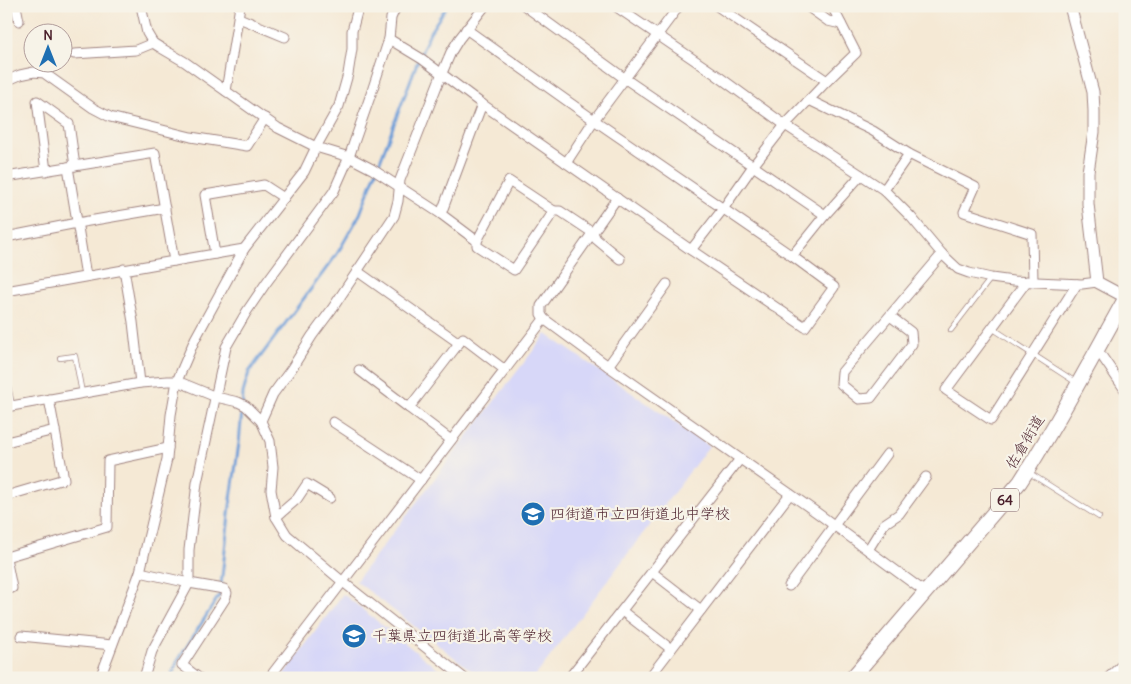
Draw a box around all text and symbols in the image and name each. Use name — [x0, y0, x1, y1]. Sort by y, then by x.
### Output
north arrow — [22, 22, 72, 72]
text: N — [43, 26, 53, 44]
street label: 佐倉街道 — [1001, 411, 1048, 472]
road number: 64 — [991, 488, 1019, 512]
school or university icon: 四街道市立四街道北中学校 — [520, 501, 546, 527]
place label: 四街道市立四街道北中学校 — [550, 504, 730, 523]
school or university icon: 千葉県立四街道北高等学校 — [341, 623, 367, 649]
place label: 千葉県立四街道北高等学校 — [372, 626, 552, 645]

